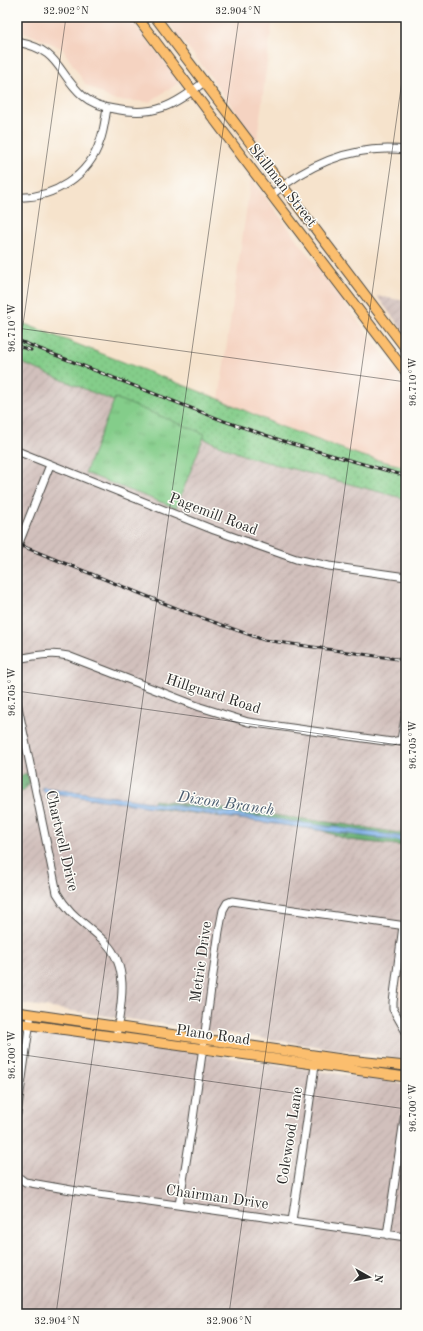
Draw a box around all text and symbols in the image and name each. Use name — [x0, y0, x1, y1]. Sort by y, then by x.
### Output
text: 32.902°N — [43, 6, 89, 16]
text: 32.904°N — [215, 6, 261, 16]
street label: Skillman Street — [245, 142, 319, 230]
text: 96.710°W — [7, 304, 17, 352]
text: 96.710°W — [408, 358, 418, 406]
street label: Pagemill Road — [167, 491, 260, 539]
text: 96.705°W — [7, 668, 17, 716]
street label: Hillguard Road — [164, 673, 263, 717]
text: 96.705°W — [408, 721, 418, 769]
street label: Chartwell Drive — [42, 789, 80, 893]
water label: Dixon Branch — [175, 789, 276, 819]
street label: Metric Drive — [189, 920, 215, 1003]
street label: Plano Road — [175, 1023, 251, 1049]
text: 96.700°W — [7, 1031, 17, 1079]
text: 96.700°W — [408, 1084, 418, 1132]
street label: Colewood Lane — [276, 1086, 306, 1186]
street label: Chairman Drive — [165, 1183, 269, 1213]
north arrow — [349, 1257, 389, 1297]
text: N — [371, 1273, 383, 1284]
text: 32.904°N — [34, 1316, 80, 1326]
text: 32.906°N — [206, 1316, 252, 1326]

